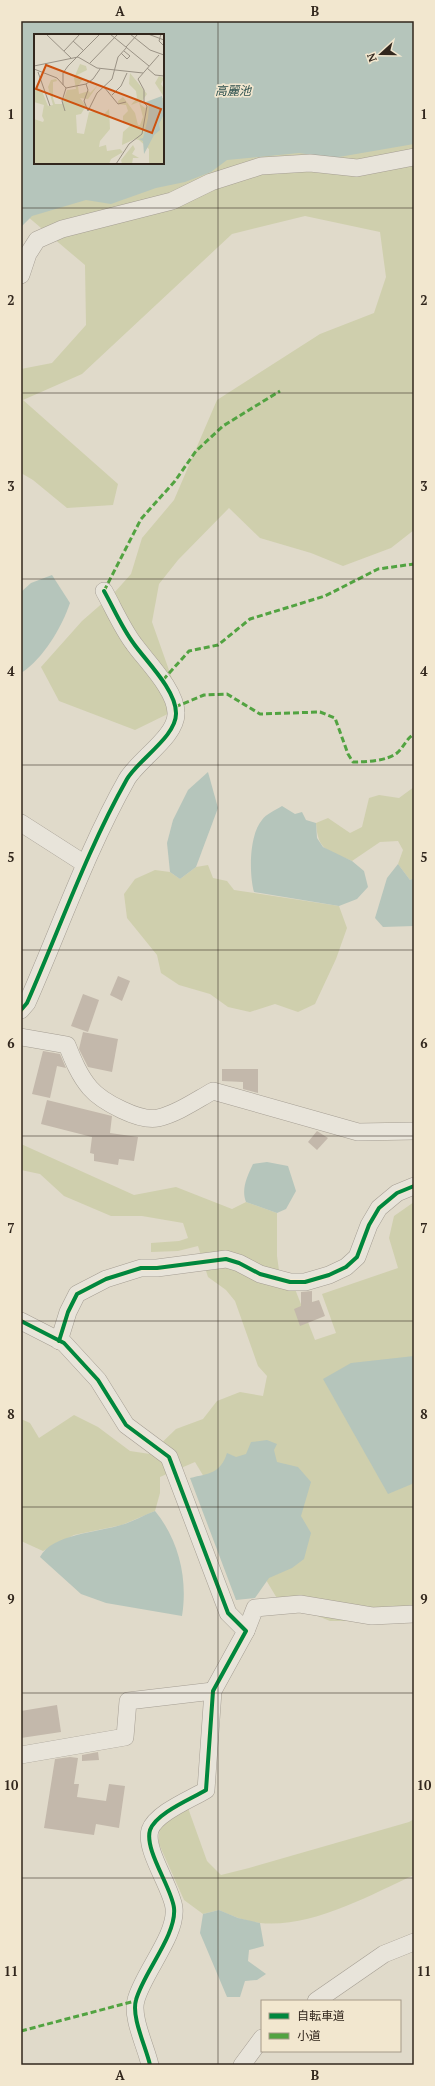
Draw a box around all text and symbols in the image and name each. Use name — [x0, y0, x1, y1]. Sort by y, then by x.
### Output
text: A — [115, 2, 125, 20]
text: B — [311, 2, 319, 20]
inset map — [34, 34, 164, 164]
north arrow — [361, 34, 401, 74]
text: N — [363, 51, 380, 64]
water label: 高麗池 — [215, 83, 252, 98]
text: 1 — [7, 105, 15, 123]
text: 1 — [420, 105, 428, 123]
text: 2 — [7, 291, 15, 309]
text: 2 — [420, 291, 428, 309]
text: 3 — [7, 477, 15, 495]
text: 3 — [420, 477, 428, 495]
text: 4 — [7, 662, 15, 680]
text: 4 — [420, 662, 428, 680]
text: 5 — [7, 848, 15, 866]
text: 5 — [420, 848, 428, 866]
text: 6 — [7, 1034, 15, 1052]
text: 6 — [420, 1034, 428, 1052]
text: 7 — [7, 1219, 15, 1237]
text: 7 — [420, 1219, 428, 1237]
text: 8 — [7, 1405, 15, 1423]
text: 8 — [420, 1405, 428, 1423]
text: 9 — [7, 1590, 15, 1608]
text: 9 — [420, 1590, 428, 1608]
text: 10 — [4, 1776, 19, 1794]
text: 10 — [417, 1776, 432, 1794]
text: 11 — [4, 1962, 18, 1980]
text: 11 — [417, 1962, 431, 1980]
legend — [261, 2000, 401, 2052]
text: 自転車道 — [297, 2008, 345, 2023]
text: 小道 — [297, 2028, 321, 2043]
text: A — [115, 2066, 125, 2084]
text: B — [311, 2066, 319, 2084]

